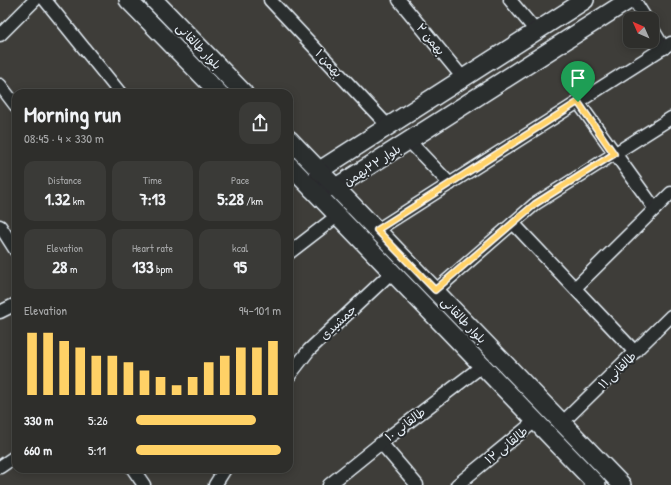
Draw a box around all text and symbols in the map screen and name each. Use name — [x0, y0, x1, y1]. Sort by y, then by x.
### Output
north arrow — [623, 12, 659, 48]
map controls — [623, 12, 659, 48]
street label: بلوار طالقانی — [173, 19, 225, 73]
street label: بهمن ۲ — [413, 19, 449, 59]
street label: بهمن ۱ — [312, 45, 346, 81]
pin — [561, 61, 595, 102]
icon: arrive — [567, 67, 589, 89]
text: Morning run — [24, 99, 121, 129]
button: share — [239, 102, 281, 144]
text: 08:45 · 4 × 330 m — [24, 129, 104, 147]
street label: بلوار ۲۲بهمن — [340, 140, 404, 190]
text: Distance — [48, 173, 82, 187]
text: Time — [143, 173, 162, 187]
text: Pace — [231, 173, 249, 187]
text: 1.32 — [45, 187, 70, 210]
text: 7:13 — [139, 187, 166, 210]
text: 5:28 — [217, 187, 244, 210]
text: km — [70, 194, 85, 208]
text: /km — [244, 194, 263, 208]
text: Elevation — [47, 241, 83, 255]
text: Heart rate — [132, 241, 173, 255]
text: kcal — [232, 241, 248, 255]
text: 28 — [52, 255, 67, 278]
text: 133 — [132, 255, 154, 278]
text: 95 — [233, 255, 247, 278]
text: m — [67, 262, 78, 276]
text: bpm — [154, 262, 173, 276]
street label: بلوار طالقانی — [438, 293, 490, 347]
text: Elevation — [24, 301, 67, 319]
text: 94–101 m — [239, 301, 281, 319]
street label: جمشیدی — [316, 301, 360, 343]
street label: طالقانی ۱۱ — [594, 348, 640, 392]
street label: طالقانی ۱۰ — [381, 403, 429, 445]
text: 330 m — [24, 411, 53, 429]
text: 5:26 — [88, 411, 108, 429]
street label: طالقانی ۱۲ — [481, 422, 531, 468]
text: 660 m — [24, 441, 52, 459]
text: 5:11 — [88, 441, 106, 459]

